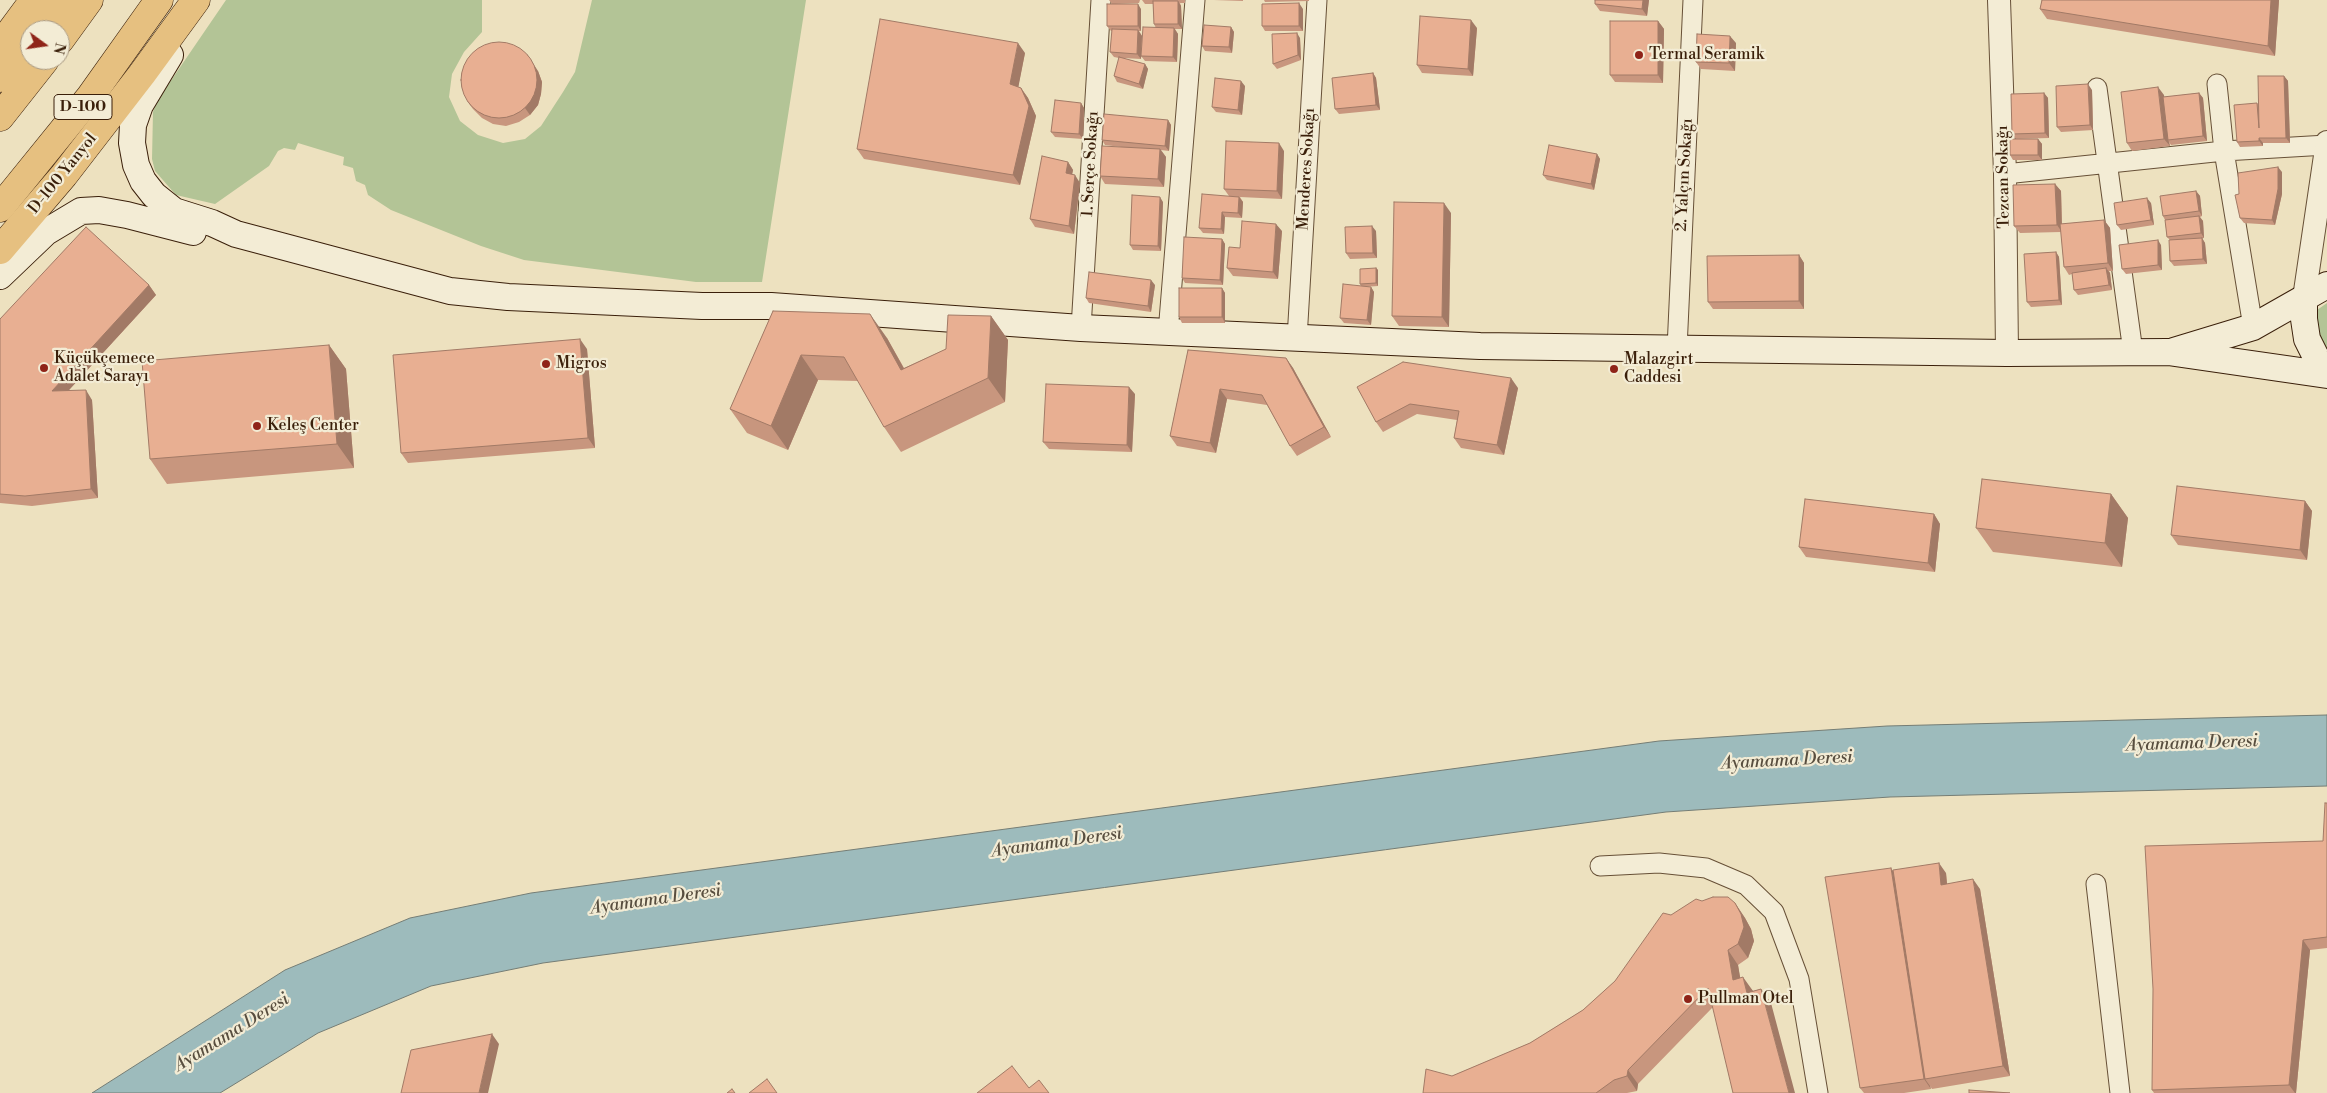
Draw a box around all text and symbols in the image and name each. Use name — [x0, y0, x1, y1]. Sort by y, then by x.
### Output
north arrow — [20, 20, 70, 70]
text: N — [49, 41, 69, 56]
place label: Termal Seramik — [1649, 45, 1764, 65]
marker: Termal Seramik — [1633, 49, 1645, 61]
road number: D-100 — [54, 94, 112, 120]
street label: Menderes Sokağı — [1294, 107, 1320, 231]
street label: 1. Serçe Sokağı — [1079, 110, 1103, 218]
street label: 2. Yalçın Sokağı — [1672, 118, 1698, 232]
street label: Tezcan Sokağı — [1994, 125, 2014, 229]
street label: D-100 Yanyol — [25, 130, 101, 218]
place label: Küçükçemece Adalet Sarayı — [54, 349, 155, 387]
place label: Malazgirt Caddesi — [1624, 350, 1693, 388]
place label: Migros — [556, 354, 607, 374]
marker: Migros — [540, 358, 552, 370]
marker: Küçükçemece Adalet Sarayı — [38, 362, 50, 374]
marker: Malazgirt Caddesi — [1608, 363, 1620, 375]
place label: Keleş Center — [267, 416, 359, 436]
marker: Keleş Center — [251, 420, 263, 432]
water label: Ayamama Deresi — [2126, 731, 2258, 757]
water label: Ayamama Deresi — [1721, 747, 1853, 775]
water label: Ayamama Deresi — [990, 823, 1124, 863]
water label: Ayamama Deresi — [589, 880, 723, 920]
water label: Ayamama Deresi — [170, 989, 294, 1077]
place label: Pullman Otel — [1698, 989, 1793, 1009]
marker: Pullman Otel — [1682, 993, 1694, 1005]

